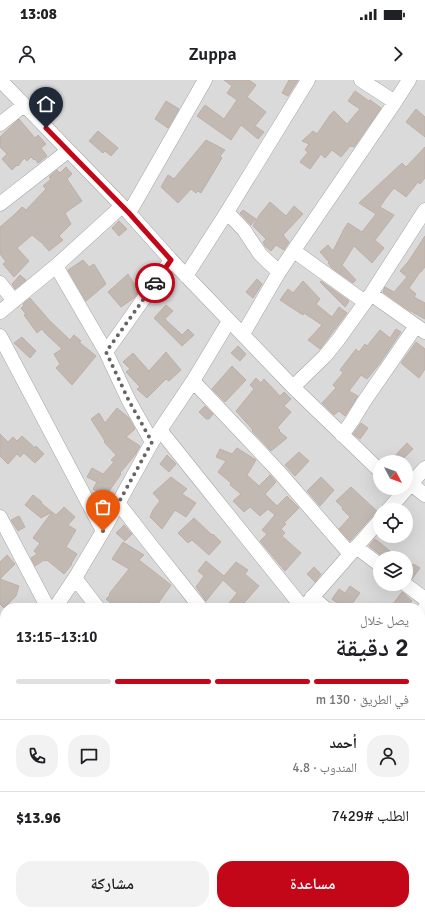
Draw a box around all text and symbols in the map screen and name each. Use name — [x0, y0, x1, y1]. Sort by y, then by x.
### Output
text: 13:08 — [20, 5, 57, 23]
icon: person — [16, 43, 38, 65]
text: Zuppa — [188, 43, 237, 65]
icon: forward — [387, 43, 409, 65]
pin — [29, 87, 63, 128]
icon: home — [35, 93, 57, 115]
courier — [135, 263, 175, 303]
icon: car — [144, 272, 166, 294]
north arrow — [373, 455, 413, 495]
map controls — [373, 455, 413, 591]
pin — [86, 490, 120, 531]
icon: bag — [92, 496, 114, 518]
button: locate — [373, 503, 413, 543]
button: layers — [373, 551, 413, 591]
text: يصل خلال — [360, 613, 409, 629]
text: 13:10–13:15 — [16, 628, 97, 646]
text: 2 دقيقة — [335, 632, 409, 664]
text: في الطريق · 130 m — [316, 692, 409, 708]
text: أحمد — [330, 734, 357, 752]
button: phone — [16, 735, 58, 777]
button: chat — [68, 735, 110, 777]
button: person — [367, 735, 409, 777]
text: المندوب · 4.8 — [293, 760, 357, 776]
text: الطلب #7429 — [332, 807, 409, 825]
text: $13.96 — [16, 809, 61, 827]
button: مشاركة — [16, 861, 209, 907]
button: مساعدة — [217, 861, 409, 907]

